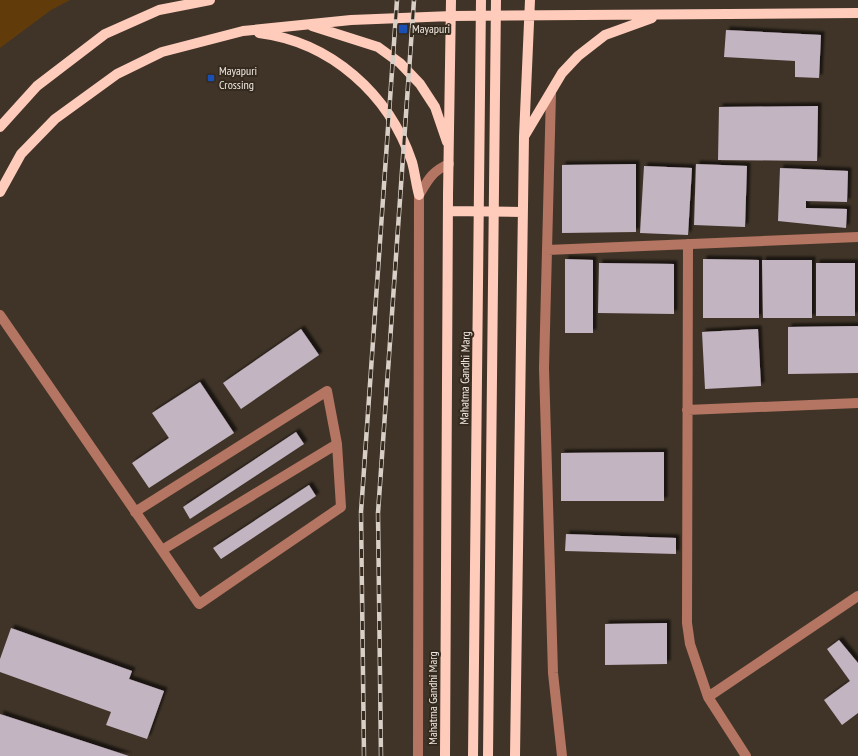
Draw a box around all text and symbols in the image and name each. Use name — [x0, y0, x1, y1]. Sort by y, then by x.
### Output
place label: Mayapuri — [412, 21, 450, 36]
marker: Mayapuri — [397, 23, 409, 35]
place label: Mayapuri Crossing — [219, 63, 257, 92]
marker: Mayapuri Crossing — [206, 73, 216, 83]
street label: Mahatma Gandhi Marg — [456, 331, 473, 425]
street label: Mahatma Gandhi Marg — [425, 651, 440, 745]

